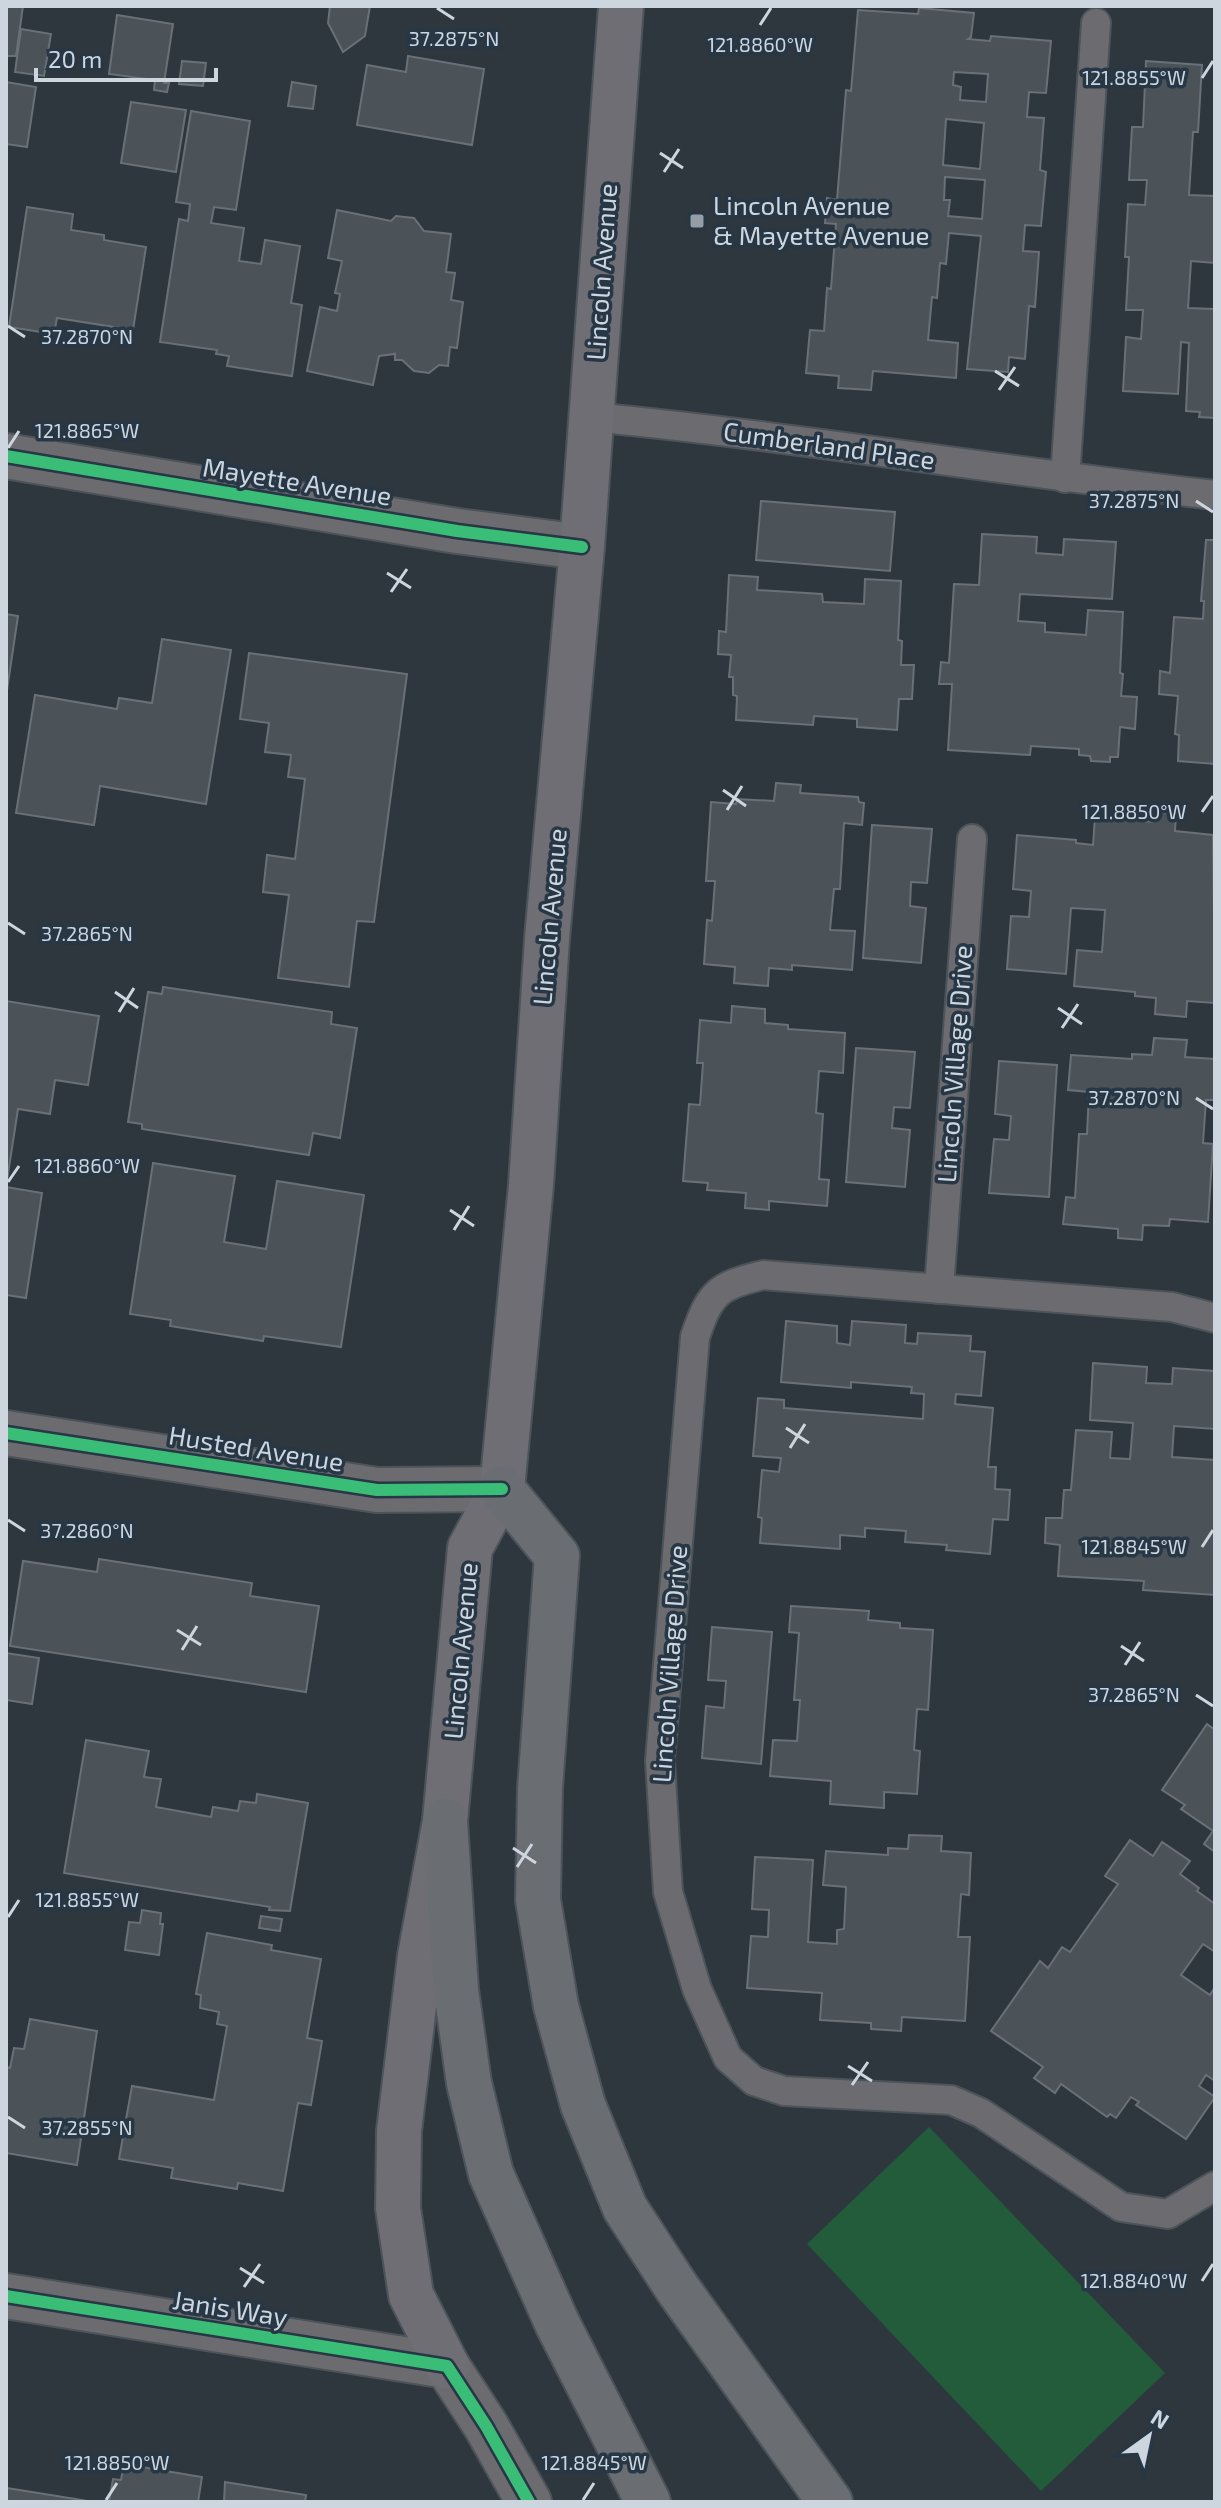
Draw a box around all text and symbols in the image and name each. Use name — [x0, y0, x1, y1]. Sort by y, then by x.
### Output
text: 37.2875°N — [409, 26, 499, 50]
scale bar — [36, 32, 216, 82]
text: 121.8860°W — [707, 32, 813, 56]
text: 20 m — [48, 44, 102, 73]
text: 121.8855°W — [1082, 65, 1186, 89]
street label: Lincoln Avenue — [579, 182, 622, 361]
place label: Lincoln Avenue & Mayette Avenue — [713, 189, 930, 250]
marker: Lincoln Avenue & Mayette Avenue — [688, 212, 706, 230]
text: 37.2870°N — [41, 324, 133, 348]
street label: Cumberland Place — [721, 414, 937, 475]
text: 121.8865°W — [35, 418, 139, 442]
street label: Mayette Avenue — [201, 450, 394, 511]
text: 37.2875°N — [1089, 488, 1179, 512]
text: 121.8850°W — [1081, 799, 1187, 823]
street label: Lincoln Avenue — [525, 827, 572, 1007]
text: 37.2865°N — [41, 921, 133, 945]
street label: Lincoln Village Drive — [930, 944, 977, 1184]
text: 37.2870°N — [1088, 1085, 1180, 1109]
text: 121.8860°W — [34, 1153, 140, 1177]
street label: Husted Avenue — [167, 1418, 346, 1477]
text: 37.2860°N — [40, 1518, 134, 1542]
text: 121.8845°W — [1081, 1534, 1187, 1558]
street label: Lincoln Village Drive — [645, 1544, 692, 1784]
street label: Lincoln Avenue — [436, 1561, 483, 1741]
text: 37.2865°N — [1088, 1682, 1180, 1706]
text: 121.8855°W — [35, 1887, 139, 1911]
text: 37.2855°N — [41, 2115, 133, 2139]
text: 121.8840°W — [1081, 2268, 1187, 2292]
street label: Janis Way — [171, 2283, 290, 2332]
north arrow — [1109, 2396, 1189, 2476]
text: N — [1147, 2403, 1174, 2434]
text: 121.8850°W — [64, 2450, 170, 2474]
text: 121.8845°W — [541, 2450, 647, 2474]

